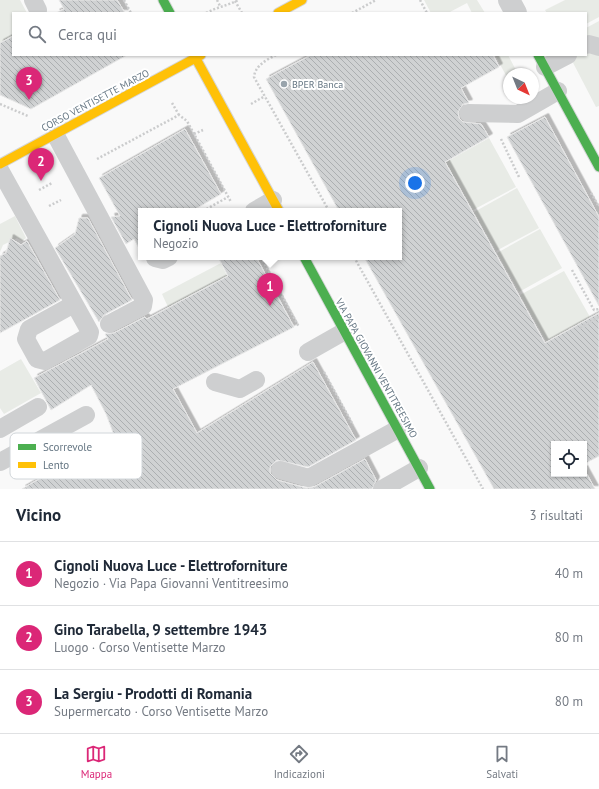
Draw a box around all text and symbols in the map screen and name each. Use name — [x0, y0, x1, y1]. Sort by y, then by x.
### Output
search box — [12, 12, 587, 56]
icon: search — [26, 23, 48, 45]
text: Cerca qui — [58, 25, 117, 44]
street label: CORSO VENTISETTE MARZO — [39, 66, 152, 134]
pin: 3 — [16, 67, 42, 100]
north arrow — [503, 68, 539, 104]
place label: BPER Banca — [292, 78, 343, 91]
marker: BPER Banca — [279, 79, 289, 89]
pin: 2 — [28, 148, 54, 181]
your location — [405, 173, 425, 193]
popup — [138, 208, 402, 260]
text: Cignoli Nuova Luce - Elettroforniture — [153, 216, 387, 235]
text: Negozio — [153, 235, 198, 252]
pin: 1 — [257, 273, 283, 306]
street label: VIA PAPA GIOVANNI VENTITREESIMO — [332, 295, 420, 440]
legend — [10, 433, 142, 479]
text: Scorrevole — [43, 440, 93, 454]
map controls — [551, 441, 587, 477]
button: locate — [551, 441, 587, 477]
text: Lento — [43, 458, 69, 472]
text: Vicino — [16, 504, 61, 526]
text: 3 risultati — [530, 507, 583, 524]
text: Cignoli Nuova Luce - Elettroforniture — [54, 556, 288, 575]
text: 1 — [25, 565, 33, 582]
text: 40 m — [555, 565, 583, 582]
text: Negozio · Via Papa Giovanni Ventitreesimo — [54, 575, 289, 592]
text: Gino Tarabella, 9 settembre 1943 — [54, 620, 267, 639]
text: 2 — [25, 629, 33, 646]
text: 80 m — [555, 629, 583, 646]
text: Luogo · Corso Ventisette Marzo — [54, 639, 225, 656]
text: La Sergiu - Prodotti di Romania — [54, 684, 252, 703]
text: 3 — [25, 693, 33, 710]
text: 80 m — [555, 693, 583, 710]
text: Supermercato · Corso Ventisette Marzo — [54, 703, 268, 720]
tab: Mappa — [81, 743, 112, 781]
tab: Indicazioni — [274, 743, 325, 781]
tab: Salvati — [486, 743, 518, 781]

